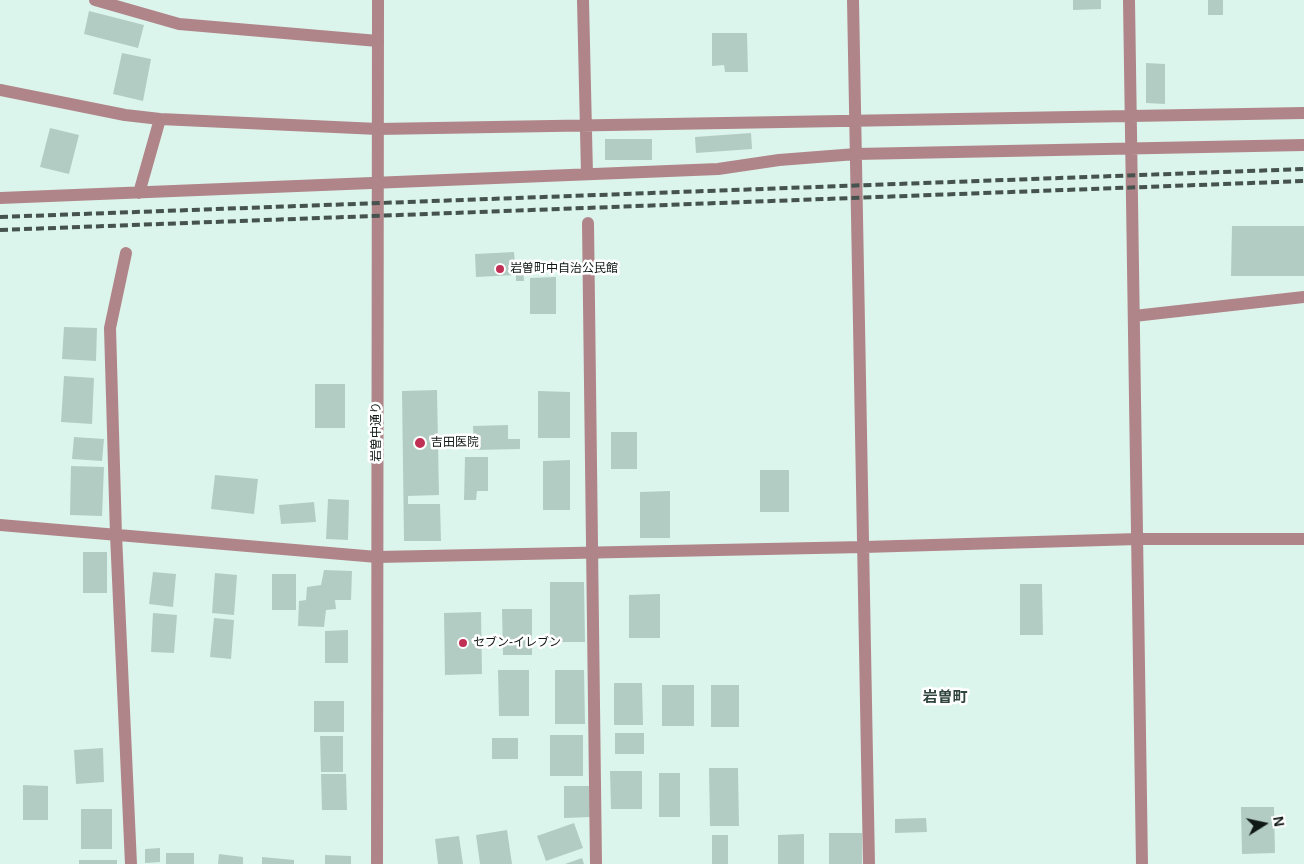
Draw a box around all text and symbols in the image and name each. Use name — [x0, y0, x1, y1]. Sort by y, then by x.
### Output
place label: 岩曽町中自治公民館 — [510, 262, 618, 276]
marker: 岩曽町中自治公民館 — [494, 263, 506, 275]
street label: 岩曽中通り — [370, 402, 384, 462]
marker: 吉田医院 — [413, 436, 427, 450]
place label: 吉田医院 — [431, 436, 479, 450]
place label: セブン-イレブン — [473, 636, 561, 650]
marker: セブン-イレブン — [457, 637, 469, 649]
district label: 岩曽町 — [923, 689, 967, 707]
north arrow — [1239, 799, 1289, 849]
text: N — [1270, 815, 1288, 828]

